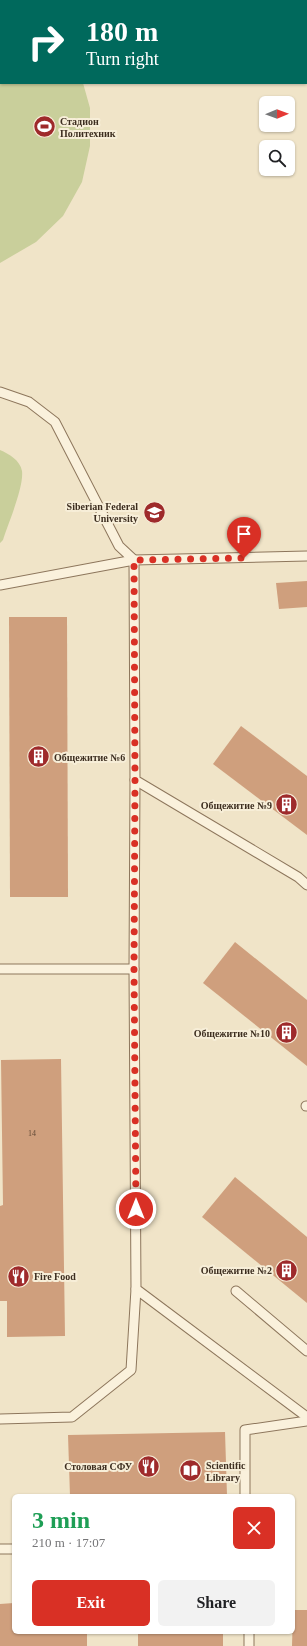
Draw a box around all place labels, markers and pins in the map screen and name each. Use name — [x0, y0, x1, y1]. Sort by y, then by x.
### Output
sports icon: Стадион Политехник — [32, 114, 58, 140]
place label: Стадион Политехник — [60, 116, 116, 139]
school or university icon: Siberian Federal University — [141, 499, 167, 525]
place label: Siberian Federal University — [67, 501, 138, 524]
pin — [227, 517, 261, 558]
building icon: Общежитие №6 — [25, 744, 51, 770]
place label: Общежитие №6 — [54, 752, 125, 763]
building icon: Общежитие №9 — [274, 792, 300, 818]
place label: Общежитие №9 — [201, 800, 272, 811]
building icon: Общежитие №10 — [273, 1020, 299, 1046]
place label: Общежитие №10 — [194, 1028, 270, 1039]
building icon: Общежитие №2 — [274, 1257, 300, 1283]
restaurant icon: Fire Food — [6, 1263, 32, 1289]
place label: Общежитие №2 — [201, 1265, 272, 1276]
place label: Fire Food — [34, 1271, 76, 1282]
restaurant icon: Столовая СФУ — [135, 1453, 161, 1479]
library icon: Scientific Library — [178, 1458, 204, 1484]
place label: Scientific Library — [206, 1460, 246, 1483]
place label: Столовая СФУ — [64, 1461, 133, 1472]

